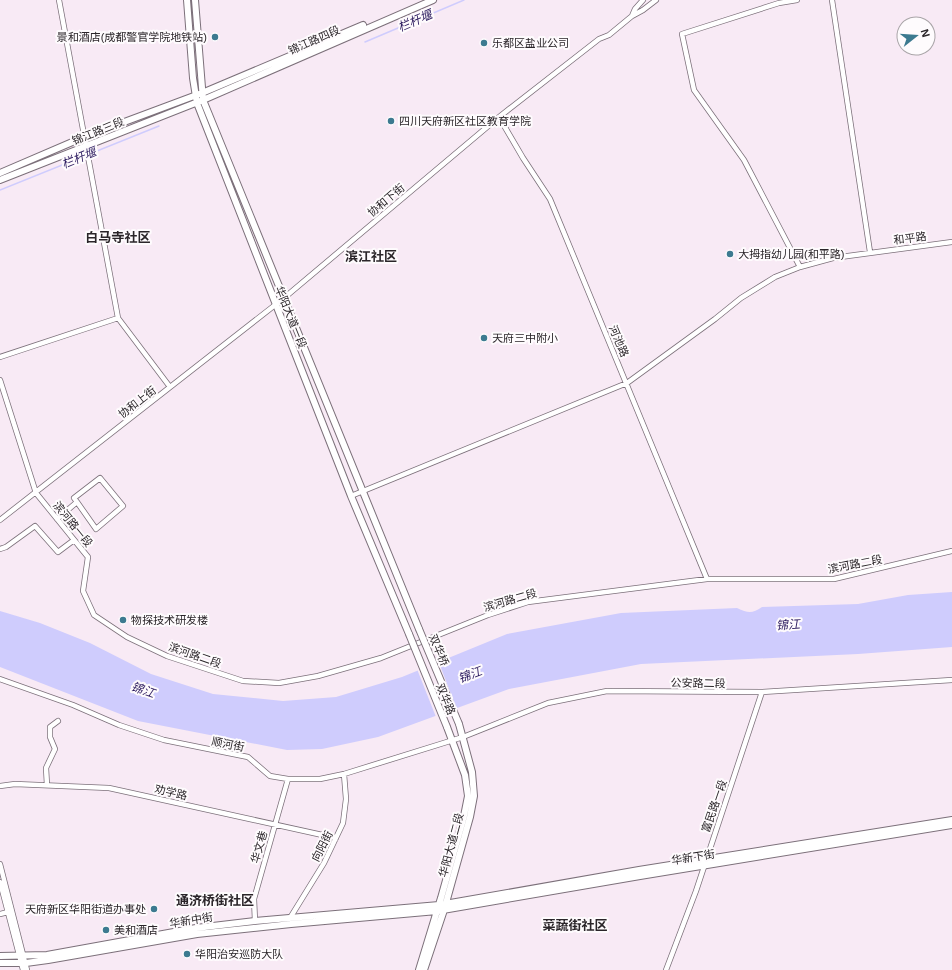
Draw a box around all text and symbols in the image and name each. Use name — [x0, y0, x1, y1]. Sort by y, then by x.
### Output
water label: 栏杆堰 — [396, 7, 436, 34]
north arrow — [896, 16, 936, 56]
street label: 锦江路四段 — [286, 23, 342, 57]
text: N — [919, 28, 932, 39]
place label: 景和酒店(成都警官学院地铁站) — [57, 31, 207, 43]
marker: 景和酒店(成都警官学院地铁站) — [210, 32, 220, 42]
place label: 乐都区盐业公司 — [492, 37, 569, 49]
marker: 乐都区盐业公司 — [479, 38, 489, 48]
street label: 锦江路三段 — [70, 115, 126, 147]
place label: 四川天府新区社区教育学院 — [399, 115, 531, 127]
marker: 四川天府新区社区教育学院 — [386, 116, 396, 126]
water label: 栏杆堰 — [60, 144, 100, 171]
street label: 协和下街 — [365, 181, 407, 219]
district label: 白马寺社区 — [85, 230, 151, 245]
street label: 和平路 — [893, 230, 927, 246]
place label: 大拇指幼儿园(和平路) — [738, 248, 844, 260]
district label: 滨江社区 — [345, 249, 397, 264]
marker: 大拇指幼儿园(和平路) — [725, 249, 735, 259]
street label: 华阳大道一段 — [273, 284, 309, 350]
street label: 河池路 — [607, 323, 631, 359]
place label: 天府三中附小 — [492, 332, 558, 344]
marker: 天府三中附小 — [479, 333, 489, 343]
street label: 协和上街 — [116, 384, 158, 420]
street label: 滨河路一段 — [51, 499, 95, 549]
street label: 滨河路二段 — [827, 553, 883, 575]
street label: 滨河路二段 — [482, 587, 538, 613]
place label: 物探技术研发楼 — [131, 614, 208, 626]
marker: 物探技术研发楼 — [118, 615, 128, 625]
water label: 锦江 — [776, 617, 802, 633]
street label: 双华桥 — [427, 632, 451, 668]
street label: 滨河路二段 — [167, 640, 223, 670]
water label: 锦江 — [456, 663, 486, 686]
street label: 公安路二段 — [670, 677, 726, 689]
water label: 锦江 — [129, 679, 159, 701]
street label: 双华路 — [434, 681, 458, 717]
street label: 顺河街 — [211, 735, 245, 753]
street label: 富民路一段 — [699, 778, 729, 834]
street label: 劝学路 — [154, 782, 188, 802]
street label: 华阳大道二段 — [437, 812, 465, 878]
street label: 华文巷 — [249, 829, 269, 865]
street label: 向阳街 — [309, 829, 335, 863]
street label: 华新下街 — [670, 848, 716, 866]
district label: 通济桥街社区 — [176, 893, 254, 908]
place label: 天府新区华阳街道办事处 — [25, 903, 146, 915]
marker: 天府新区华阳街道办事处 — [149, 904, 159, 914]
street label: 华新中街 — [168, 911, 214, 929]
district label: 菜蔬街社区 — [542, 918, 608, 933]
place label: 美和酒店 — [114, 924, 158, 936]
marker: 美和酒店 — [101, 925, 111, 935]
place label: 华阳治安巡防大队 — [195, 948, 283, 960]
marker: 华阳治安巡防大队 — [182, 949, 192, 959]

